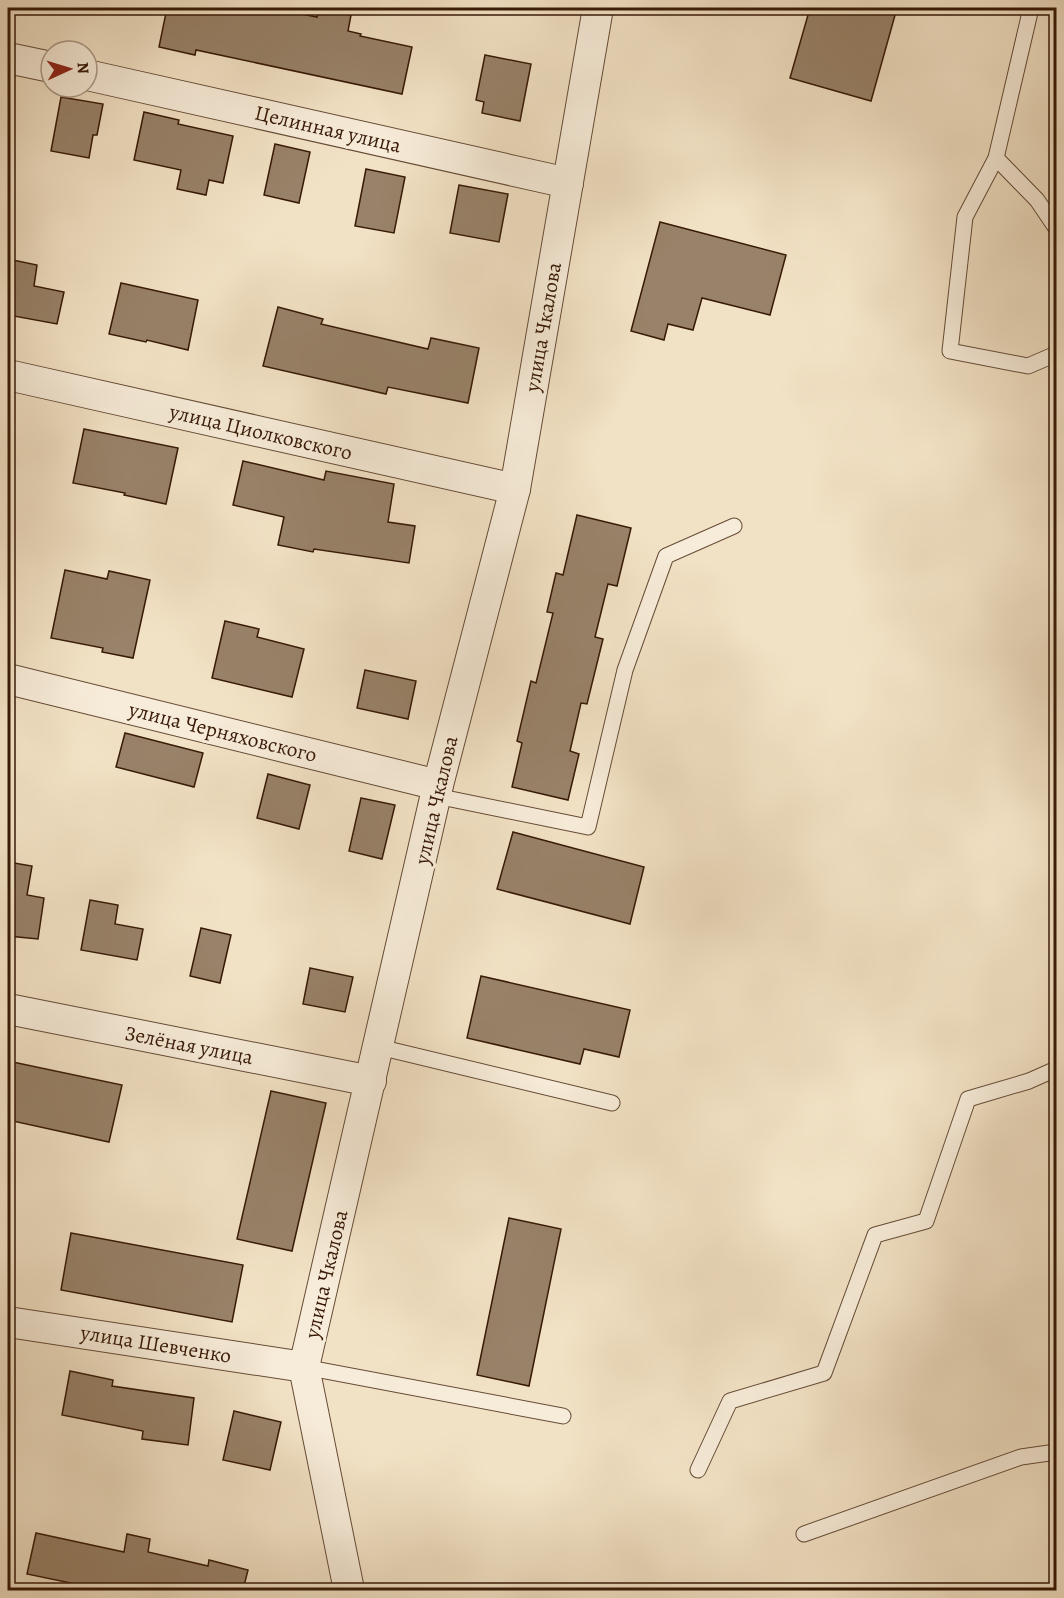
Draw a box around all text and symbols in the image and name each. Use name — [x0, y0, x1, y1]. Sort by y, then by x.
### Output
north arrow — [39, 39, 99, 99]
text: N — [72, 61, 94, 75]
street label: Целинная улица — [252, 99, 404, 160]
street label: улица Чкалова — [518, 260, 568, 395]
street label: улица Циолковского — [166, 397, 355, 467]
street label: улица Черняховского — [125, 695, 320, 769]
street label: улица Чкалова — [407, 733, 464, 868]
street label: Зелёная улица — [122, 1019, 256, 1071]
street label: улица Чкалова — [297, 1207, 354, 1342]
street label: улица Шевченко — [78, 1318, 233, 1370]

